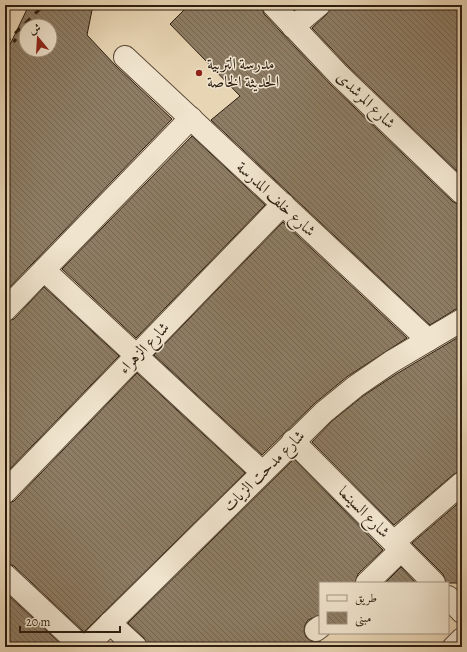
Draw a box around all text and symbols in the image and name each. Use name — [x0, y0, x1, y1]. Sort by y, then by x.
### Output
north arrow — [18, 18, 58, 58]
text: ش — [28, 20, 43, 38]
place label: مدرسة التربية الحديثة الخاصة — [207, 53, 279, 93]
street label: شارع المرشدى — [330, 66, 400, 135]
marker: مدرسة التربية الحديثة الخاصة — [194, 68, 204, 78]
street label: شارع خلف المدرسة — [230, 156, 321, 243]
street label: شارع الزهراء — [114, 317, 176, 380]
street label: شارع مدحت الزيات — [218, 425, 311, 518]
street label: شارع السينما — [332, 481, 395, 544]
legend — [319, 582, 449, 634]
text: طريق — [355, 590, 377, 606]
scale bar — [20, 608, 120, 634]
text: مبنى — [355, 610, 371, 627]
text: 20 m — [26, 614, 50, 630]

